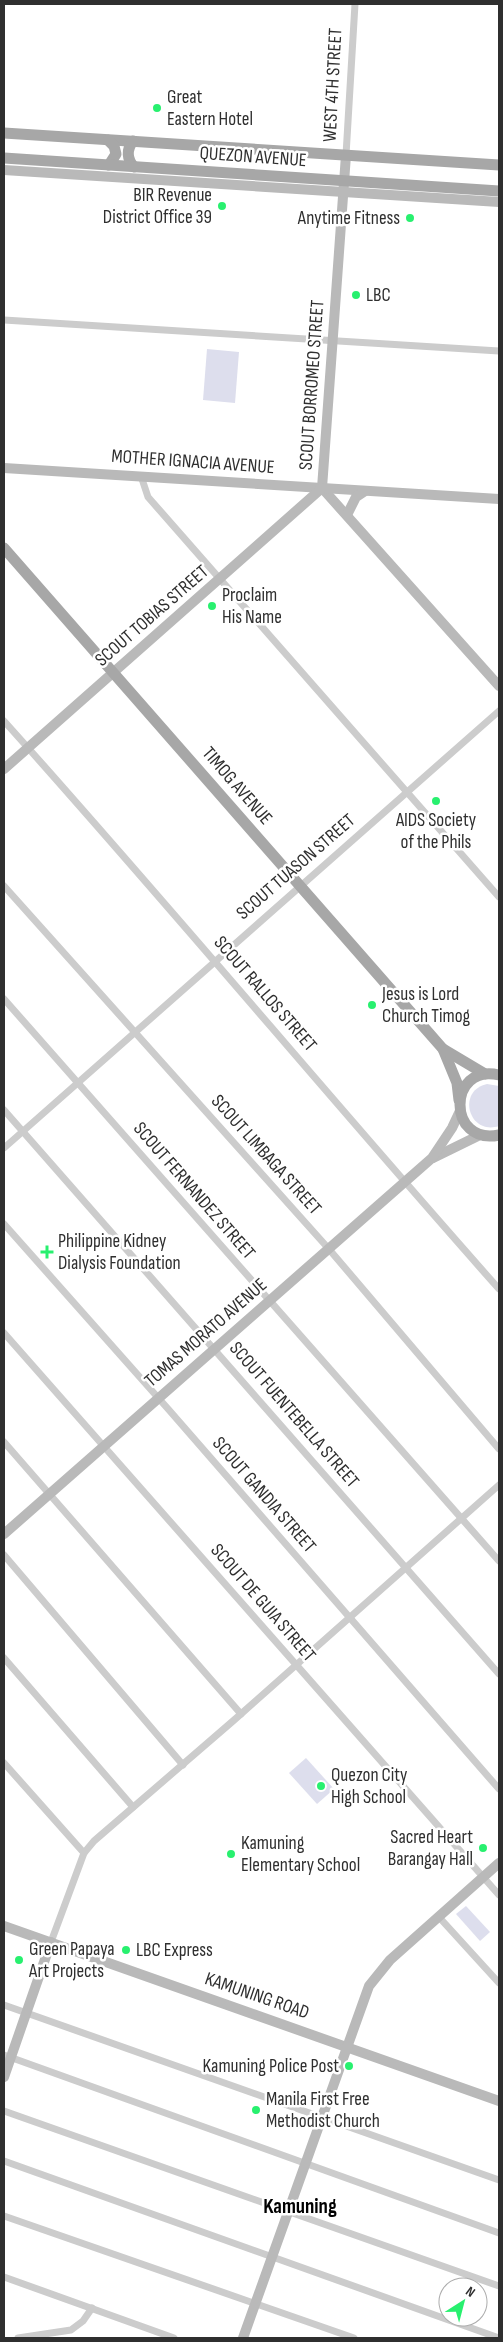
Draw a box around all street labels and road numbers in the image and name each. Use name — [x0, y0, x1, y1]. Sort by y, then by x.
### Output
street label: WEST 4TH STREET — [319, 27, 347, 143]
street label: QUEZON AVENUE — [199, 142, 307, 172]
street label: SCOUT BORROMEO STREET — [295, 299, 329, 471]
street label: MOTHER IGNACIA AVENUE — [111, 445, 275, 479]
street label: SCOUT TOBIAS STREET — [91, 560, 214, 672]
street label: TIMOG AVENUE — [197, 742, 277, 830]
street label: SCOUT TUASON STREET — [232, 809, 360, 925]
street label: SCOUT RALLOS STREET — [209, 932, 322, 1057]
street label: SCOUT LIMBAGA STREET — [206, 1090, 326, 1220]
street label: SCOUT FERNANDEZ STREET — [128, 1118, 260, 1265]
street label: TOMAS MORATO AVENUE — [140, 1274, 272, 1392]
street label: SCOUT FUENTEBELLA STREET — [224, 1337, 364, 1493]
street label: SCOUT GANDIA STREET — [207, 1432, 321, 1558]
street label: SCOUT DE GUIA STREET — [206, 1539, 321, 1667]
street label: KAMUNING ROAD — [202, 1967, 312, 2025]

